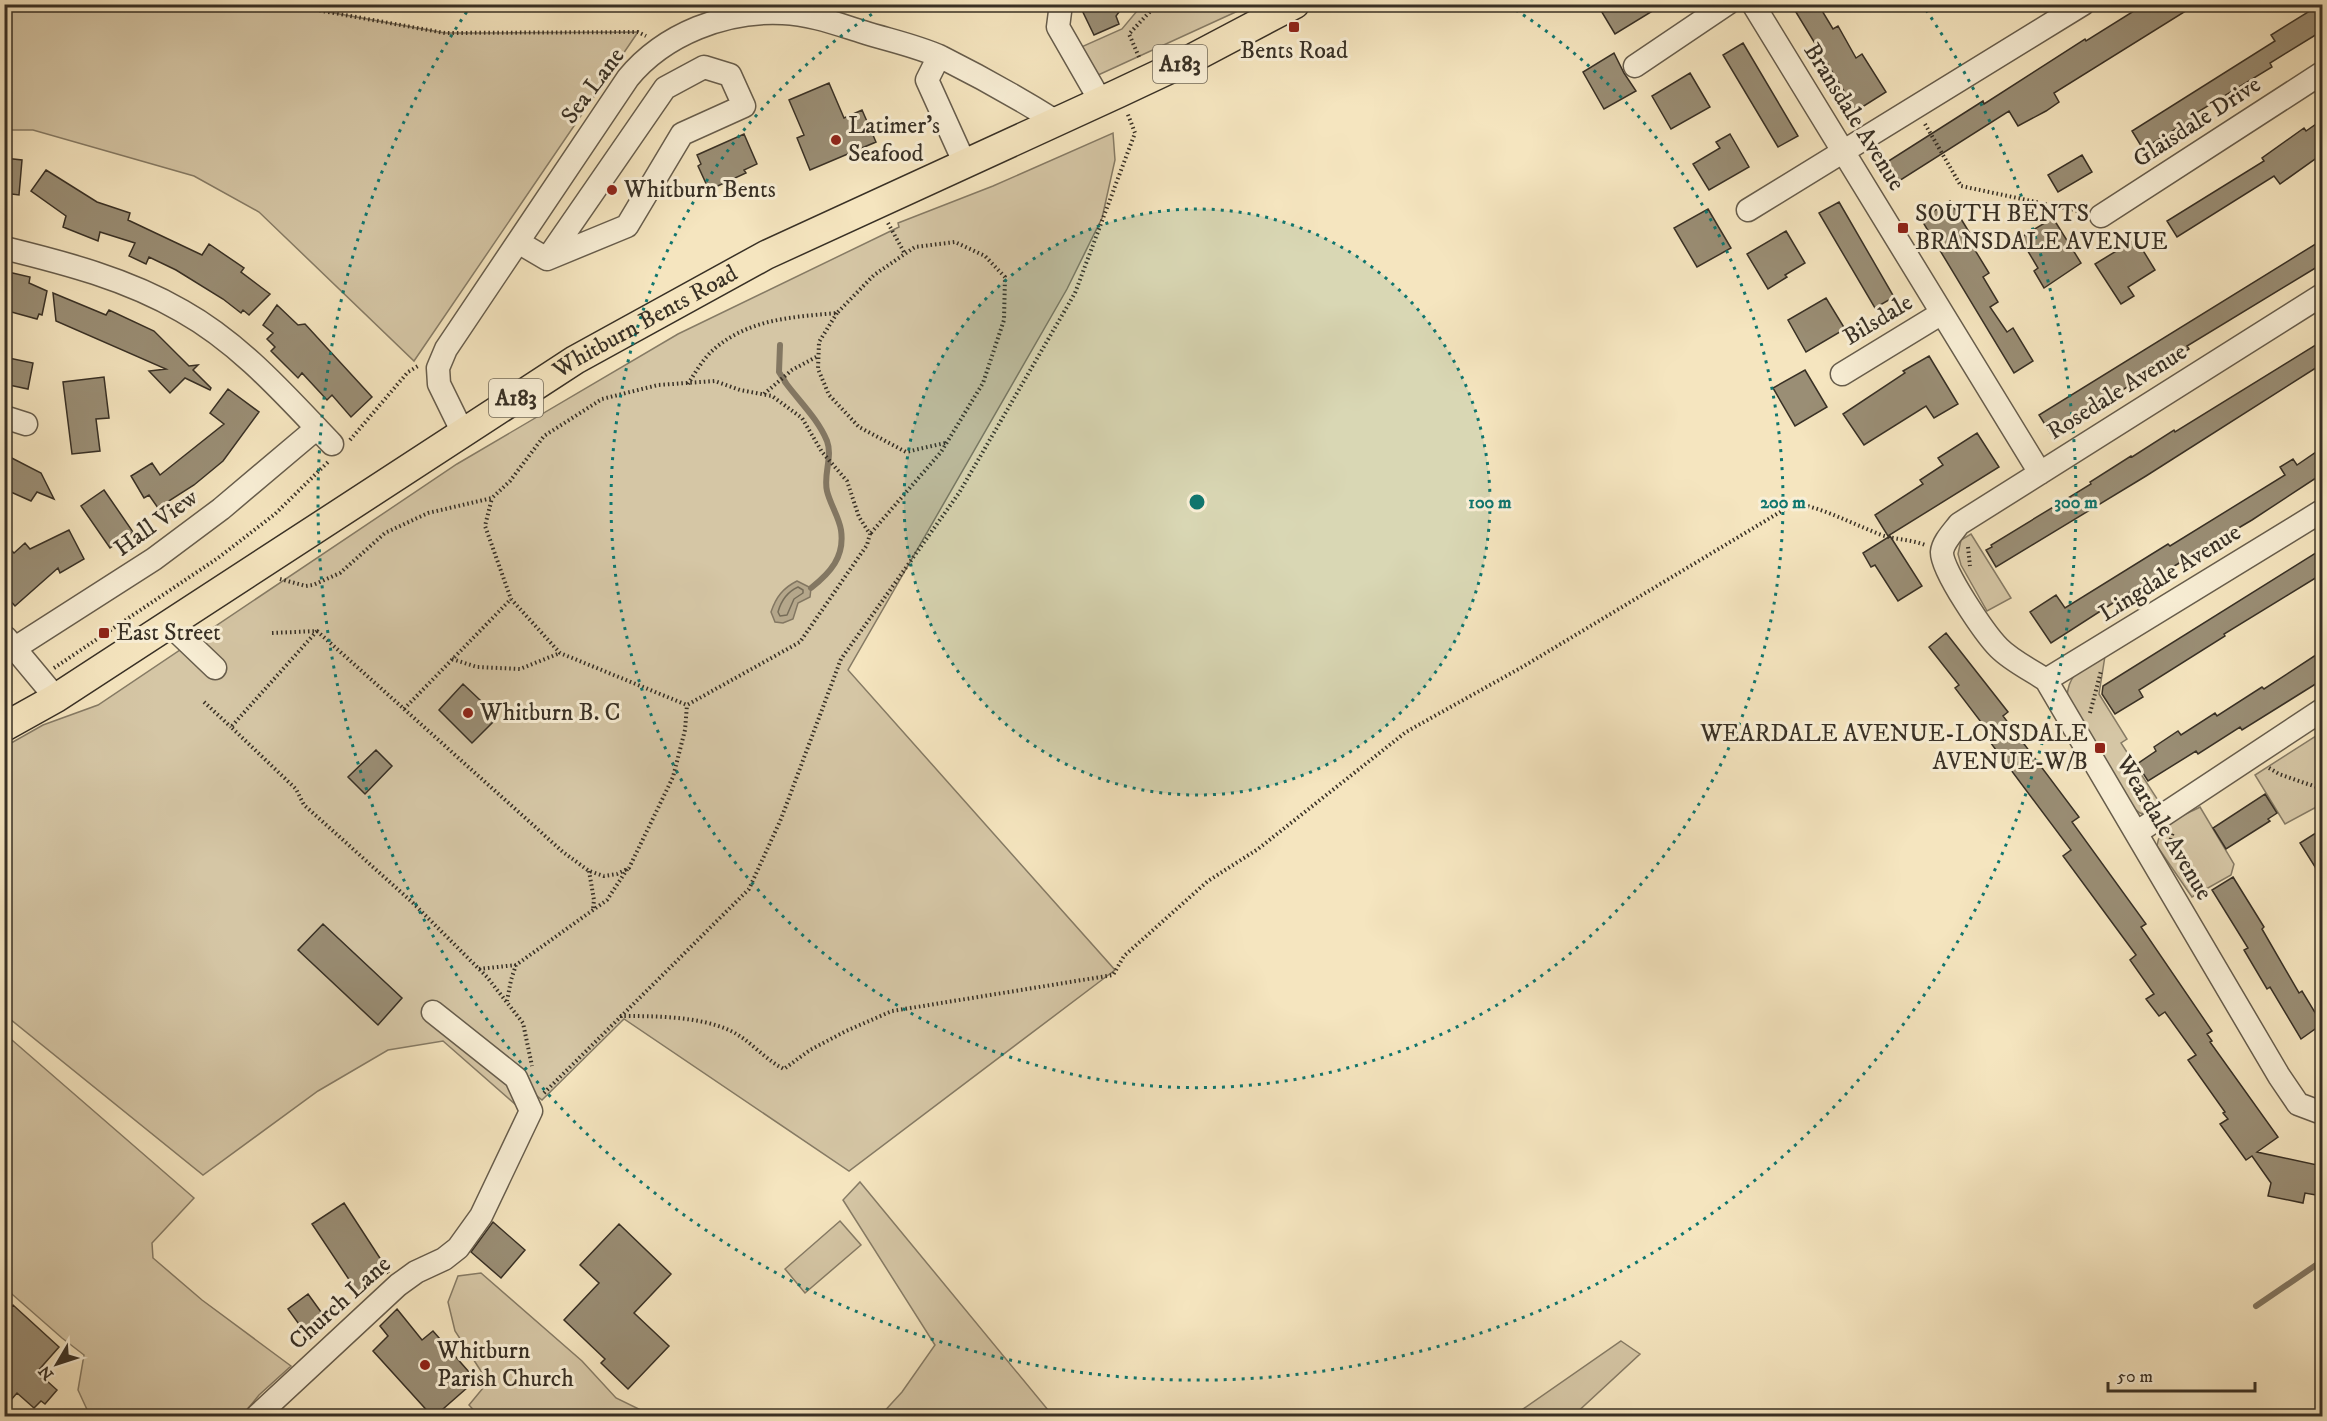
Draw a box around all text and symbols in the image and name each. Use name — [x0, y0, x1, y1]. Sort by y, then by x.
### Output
marker: Bents Road — [1287, 20, 1301, 34]
place label: Bents Road — [1240, 36, 1348, 66]
street label: Bransdale Avenue — [1797, 38, 1911, 196]
street label: Sea Lane — [555, 42, 631, 130]
road number: A183 — [1153, 45, 1207, 83]
street label: Glaisdale Drive — [2128, 70, 2267, 174]
place label: Latimer's Seafood — [848, 111, 940, 169]
marker: Latimer's Seafood — [829, 133, 843, 147]
place label: Whitburn Bents — [623, 175, 776, 205]
marker: Whitburn Bents — [605, 183, 619, 197]
place label: SOUTH BENTS BRANSDALE AVENUE — [1915, 199, 2168, 257]
marker: SOUTH BENTS BRANSDALE AVENUE — [1896, 221, 1910, 235]
street label: Whitburn Bents Road — [547, 258, 743, 386]
street label: Bilsdale — [1838, 288, 1918, 352]
street label: Rosedale Avenue — [2042, 337, 2192, 447]
road number: A183 — [489, 379, 543, 417]
street label: Hall View — [108, 482, 204, 563]
centre of rings — [1187, 492, 1207, 512]
text: 100 m — [1468, 492, 1512, 514]
text: 200 m — [1760, 492, 1806, 514]
text: 300 m — [2054, 492, 2098, 514]
street label: Lingdale Avenue — [2094, 518, 2246, 628]
place label: East Street — [116, 618, 221, 648]
marker: East Street — [97, 626, 111, 640]
place label: Whitburn B. C — [479, 698, 620, 728]
marker: Whitburn B. C — [461, 706, 475, 720]
place label: WEARDALE AVENUE-LONSDALE AVENUE-W/B — [1699, 719, 2088, 777]
marker: WEARDALE AVENUE-LONSDALE AVENUE-W/B — [2093, 741, 2107, 755]
street label: Weardale Avenue — [2109, 749, 2219, 906]
street label: Church Lane — [283, 1249, 397, 1357]
north arrow — [27, 1334, 87, 1394]
place label: Whitburn Parish Church — [436, 1336, 574, 1394]
scale bar — [2108, 1355, 2255, 1393]
marker: Whitburn Parish Church — [418, 1358, 432, 1372]
text: N — [34, 1361, 58, 1384]
text: 50 m — [2117, 1366, 2153, 1388]

